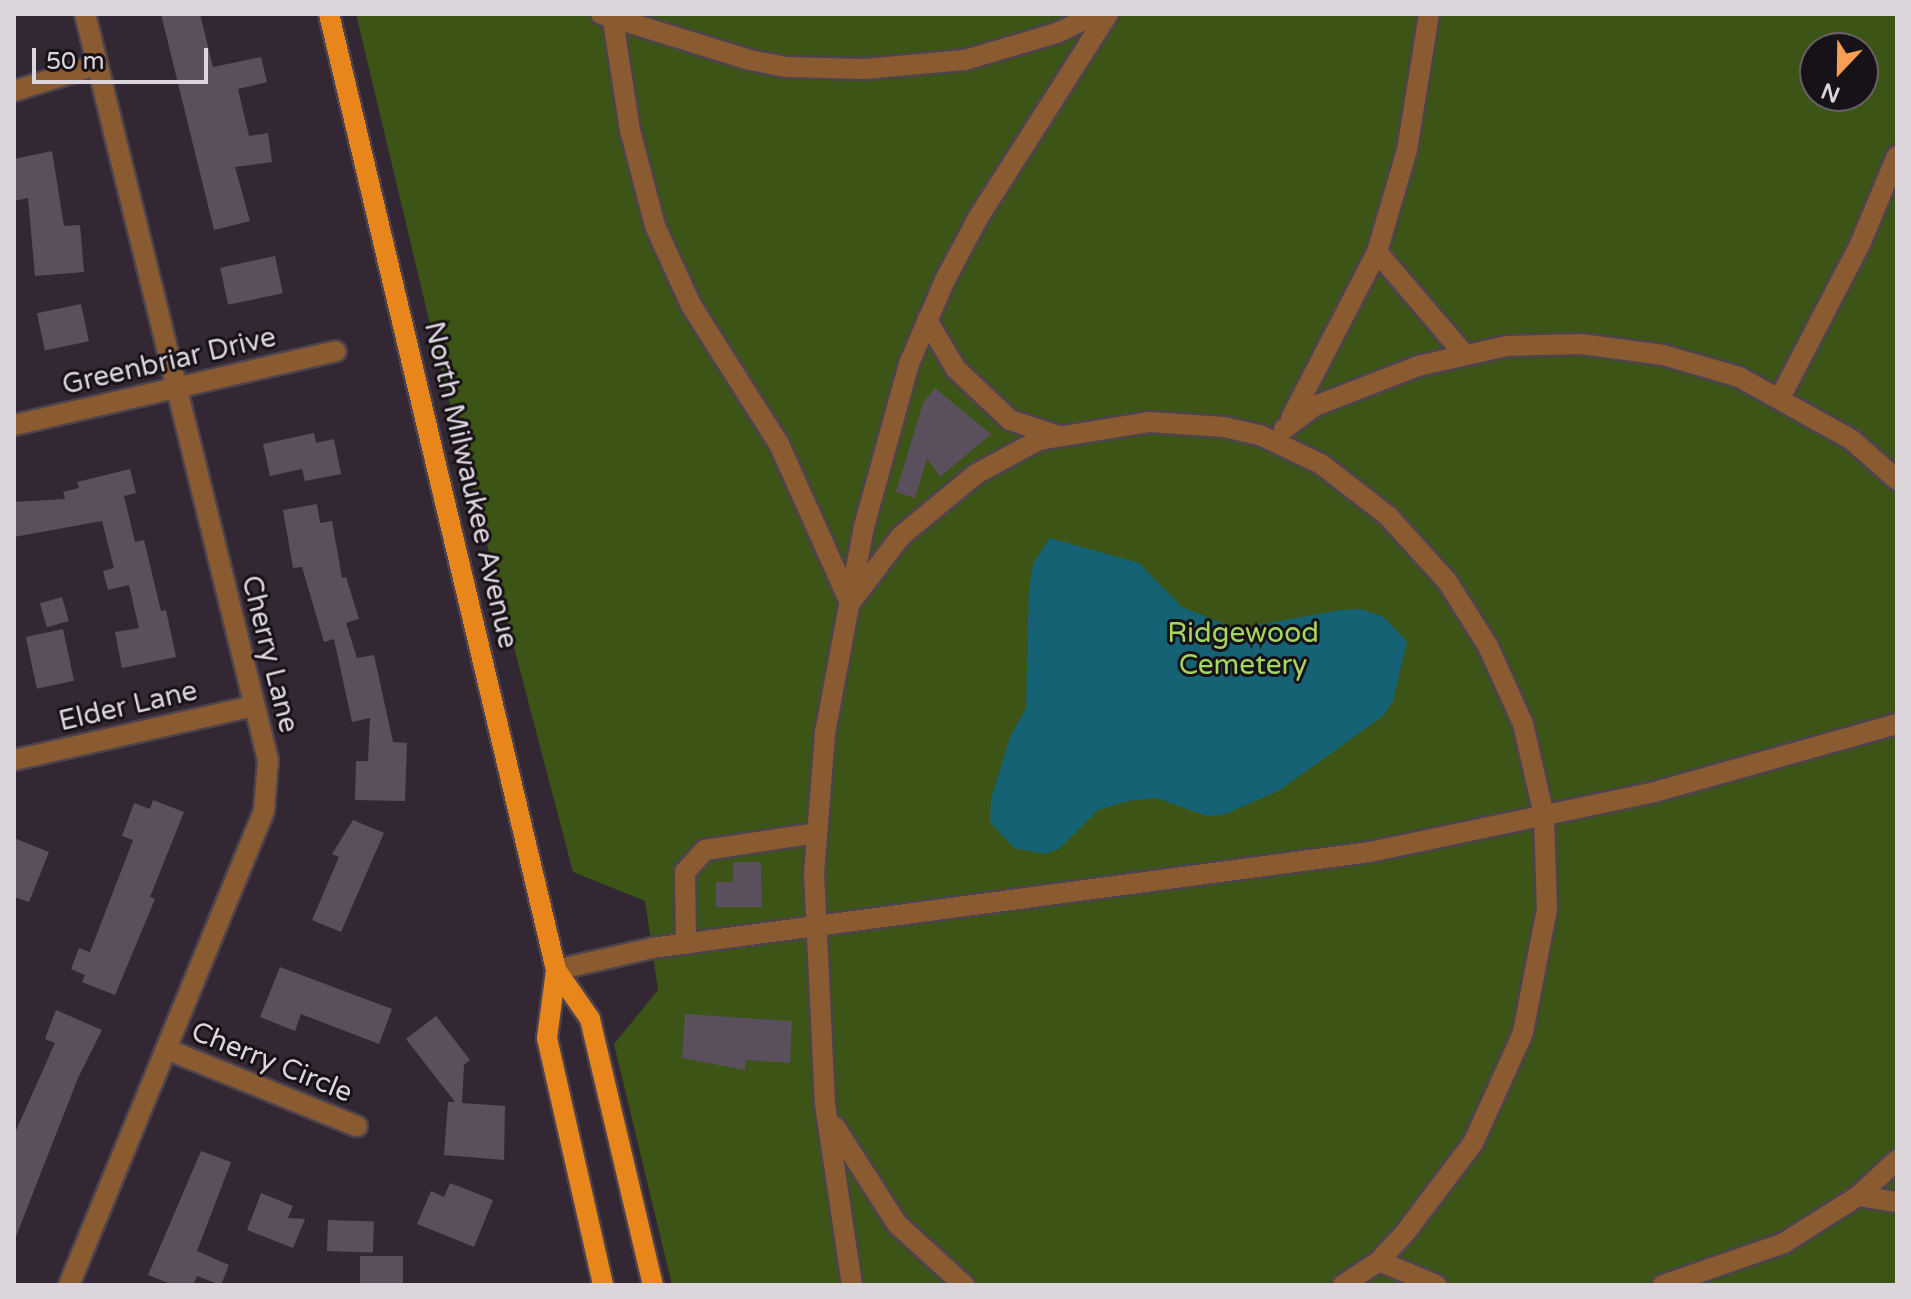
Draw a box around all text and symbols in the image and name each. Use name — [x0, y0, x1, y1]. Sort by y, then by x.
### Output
scale bar — [36, 32, 212, 82]
north arrow — [1799, 32, 1879, 112]
text: 50 m — [46, 47, 104, 76]
text: N — [1818, 77, 1844, 108]
street label: North Milwaukee Avenue — [417, 318, 525, 652]
street label: Greenbriar Drive — [59, 320, 279, 402]
street label: Cherry Lane — [234, 572, 306, 736]
park label: Ridgewood Cemetery — [1167, 616, 1319, 682]
street label: Elder Lane — [55, 674, 201, 738]
street label: Cherry Circle — [187, 1014, 357, 1110]

